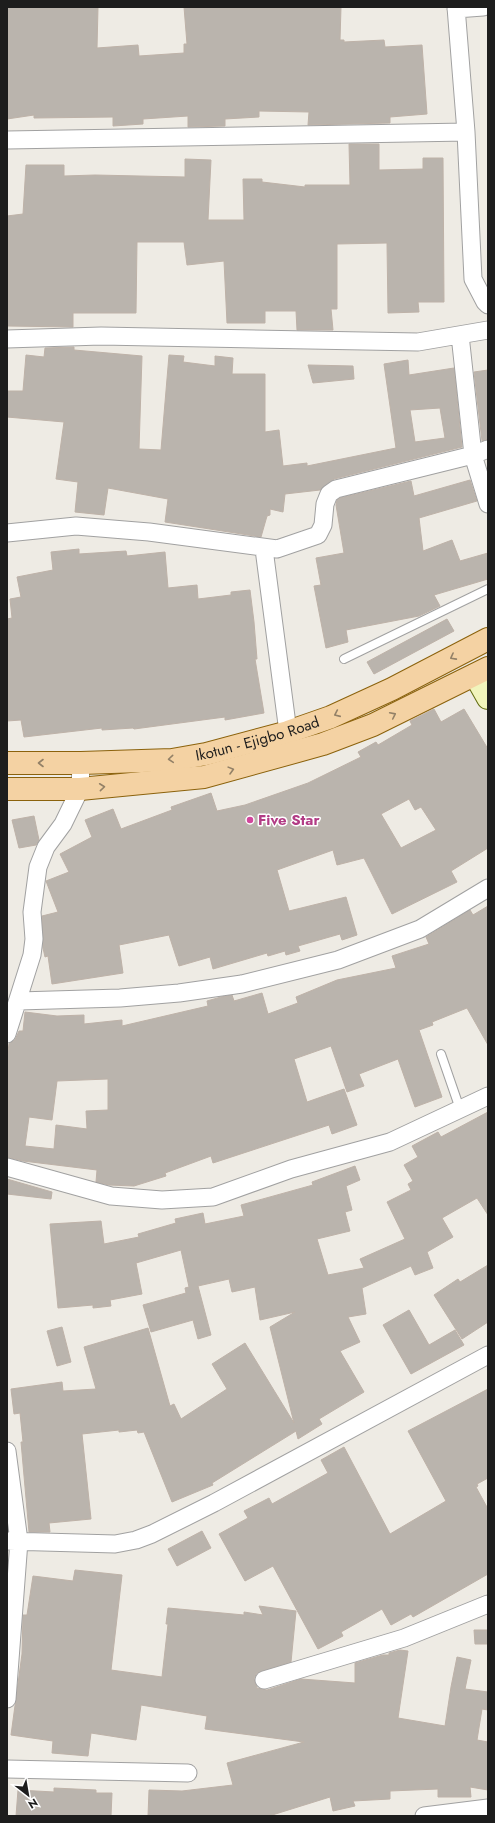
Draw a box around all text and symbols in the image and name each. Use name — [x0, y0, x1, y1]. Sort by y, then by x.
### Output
one-way arrow — [450, 653, 458, 660]
one-way arrow — [333, 709, 341, 717]
street label: Ikotun - Ejigbo Road — [194, 711, 322, 767]
one-way arrow — [389, 712, 396, 720]
one-way arrow — [168, 755, 174, 764]
one-way arrow — [38, 759, 44, 767]
one-way arrow — [227, 767, 234, 775]
one-way arrow — [99, 783, 105, 792]
place label: Five Star — [258, 809, 320, 831]
marker: Five Star — [245, 815, 255, 825]
north arrow — [8, 1775, 48, 1815]
text: N — [25, 1794, 41, 1813]

